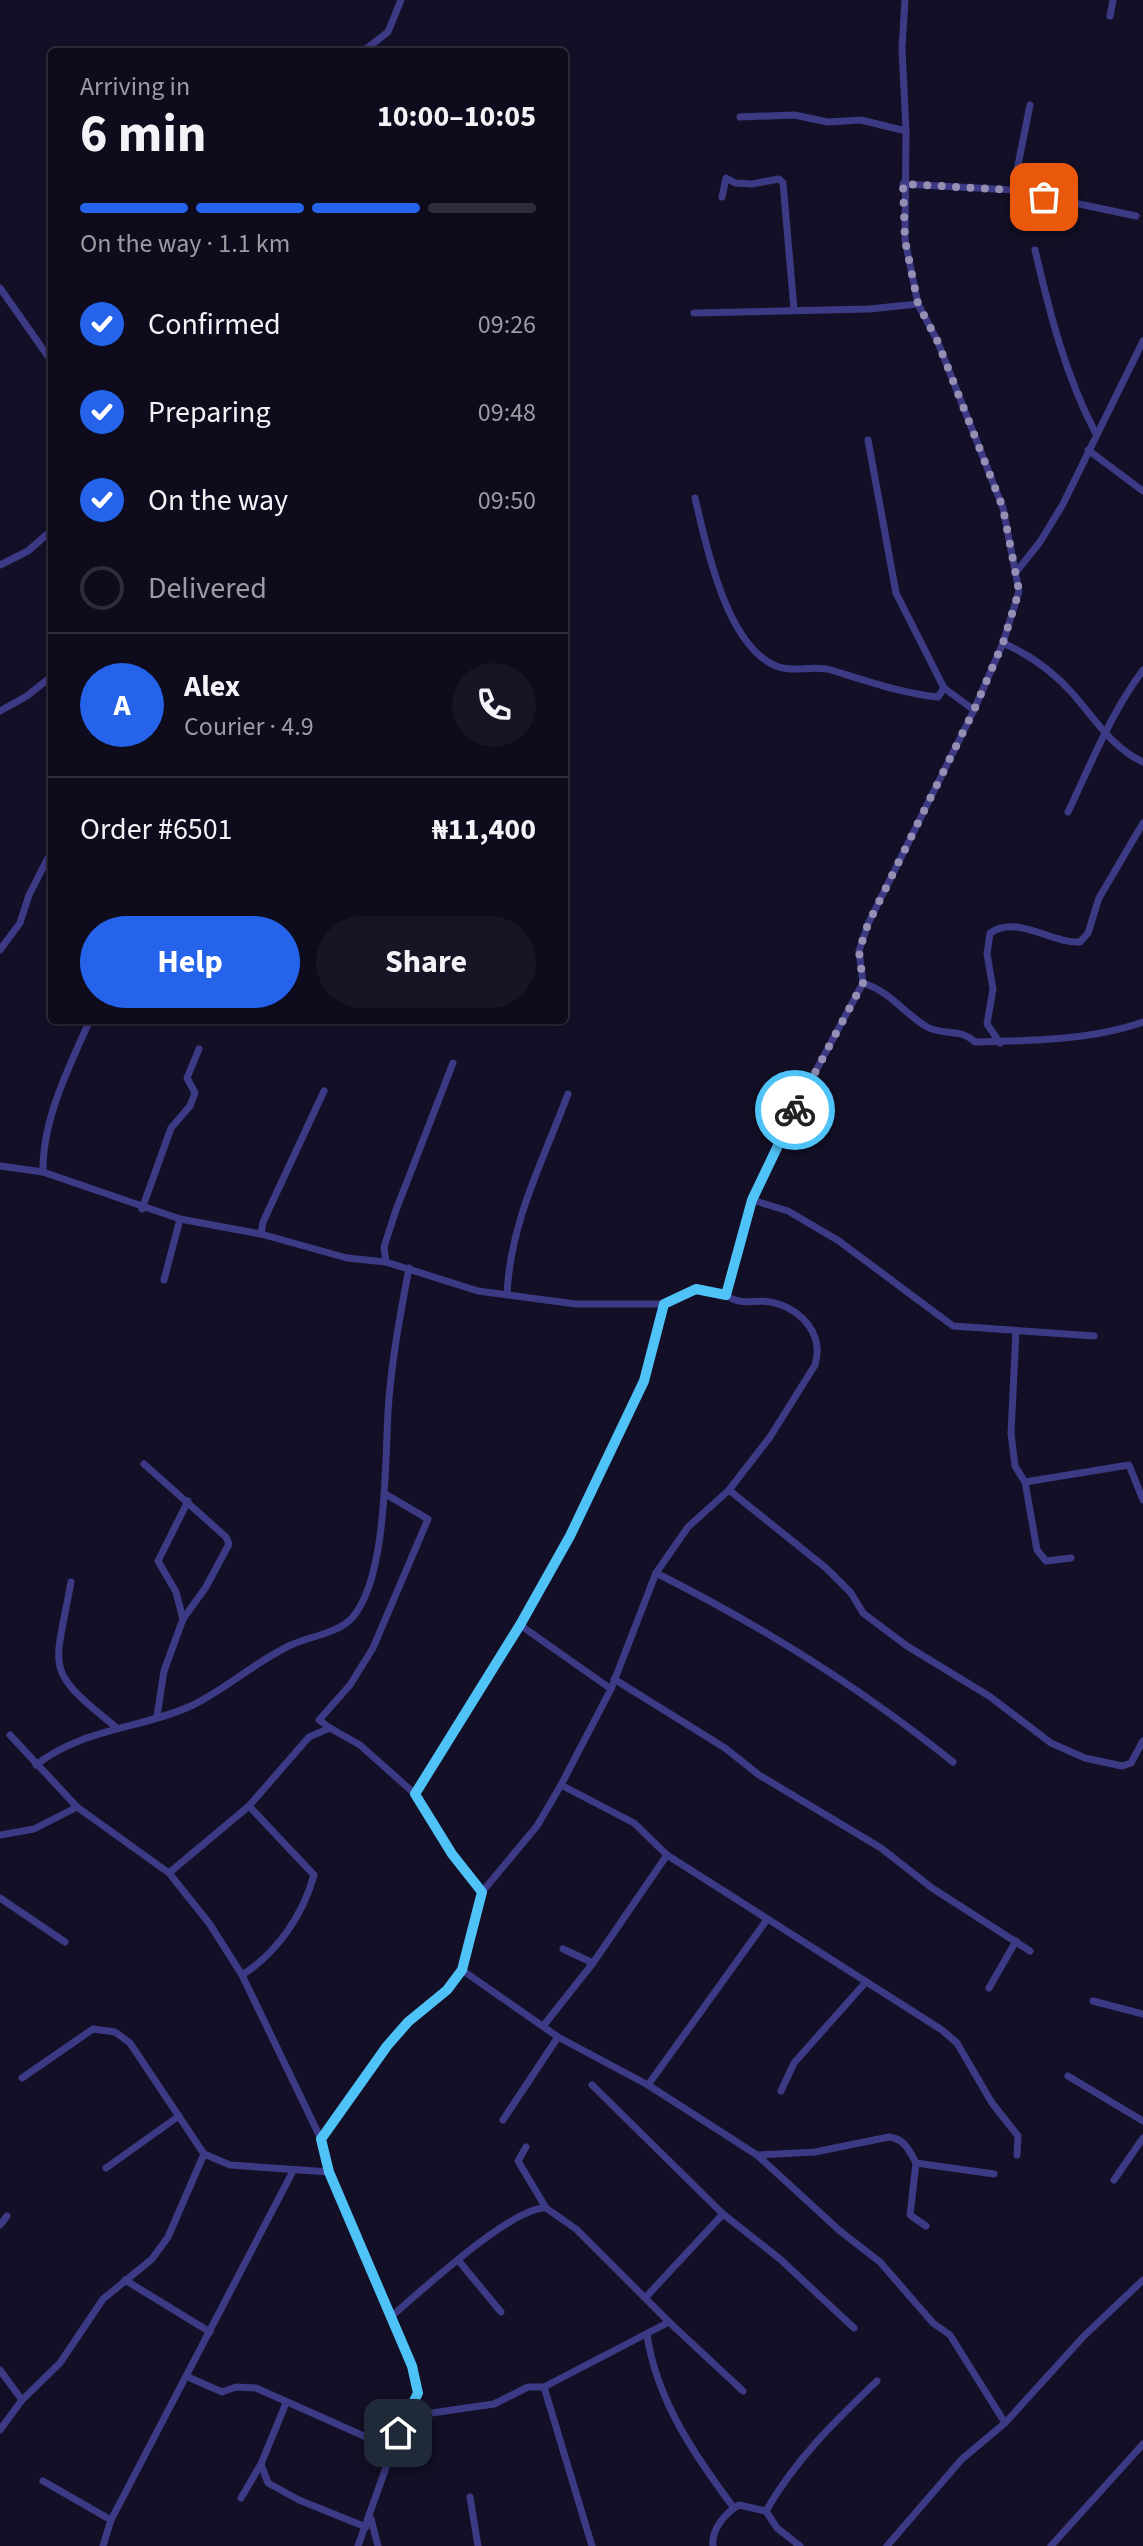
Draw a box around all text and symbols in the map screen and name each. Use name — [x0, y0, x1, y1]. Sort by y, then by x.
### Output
text: Arriving in — [80, 68, 190, 105]
text: 10:00–10:05 — [377, 95, 536, 138]
text: 6 min — [80, 98, 207, 172]
pin — [1010, 163, 1078, 231]
icon: bag — [1022, 175, 1066, 219]
text: On the way · 1.1 km — [80, 225, 290, 262]
icon: check — [80, 302, 124, 346]
text: Confirmed — [148, 303, 281, 346]
text: 09:26 — [478, 306, 536, 343]
icon: check — [80, 390, 124, 434]
text: Preparing — [148, 391, 271, 434]
text: 09:48 — [478, 394, 536, 431]
icon: check — [80, 478, 124, 522]
text: On the way — [148, 479, 288, 522]
text: 09:50 — [478, 482, 536, 519]
text: Delivered — [148, 567, 267, 610]
button: phone — [452, 663, 536, 747]
text: Alex — [184, 665, 240, 708]
text: A — [113, 684, 131, 727]
text: Courier · 4.9 — [184, 708, 314, 745]
text: Order #6501 — [80, 808, 233, 851]
text: ₦11,400 — [432, 808, 536, 851]
button: Help — [80, 916, 300, 1008]
button: Share — [316, 916, 536, 1008]
courier — [755, 1070, 835, 1150]
icon: bike — [773, 1088, 817, 1132]
pin — [364, 2399, 432, 2467]
icon: home — [376, 2411, 420, 2455]

